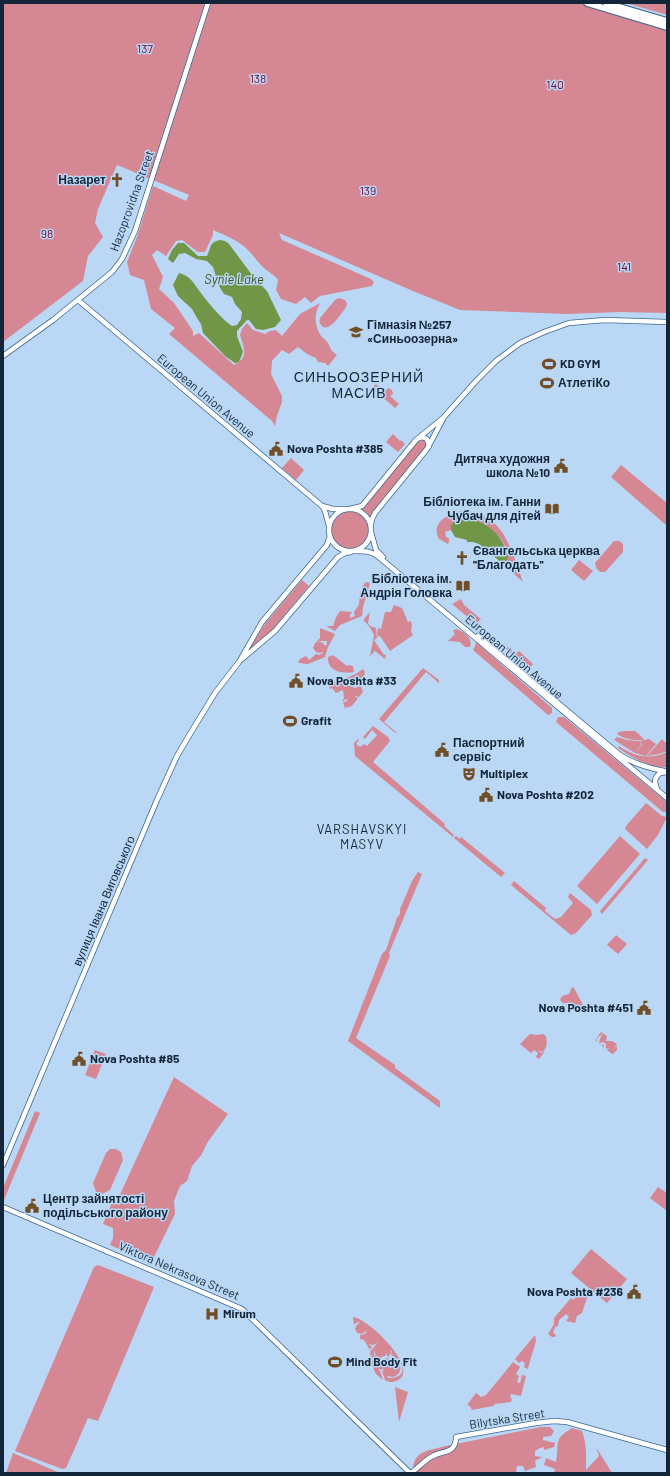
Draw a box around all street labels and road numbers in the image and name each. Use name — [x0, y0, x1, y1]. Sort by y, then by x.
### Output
street label: Hazoprovidna Street — [106, 148, 156, 253]
street label: European Union Avenue — [155, 350, 258, 440]
street label: European Union Avenue — [463, 611, 566, 701]
street label: вулиця Івана Виговського — [69, 833, 138, 968]
street label: Viktora Nekrasova Street — [117, 1238, 242, 1302]
street label: Bilytska Street — [468, 1405, 546, 1431]

